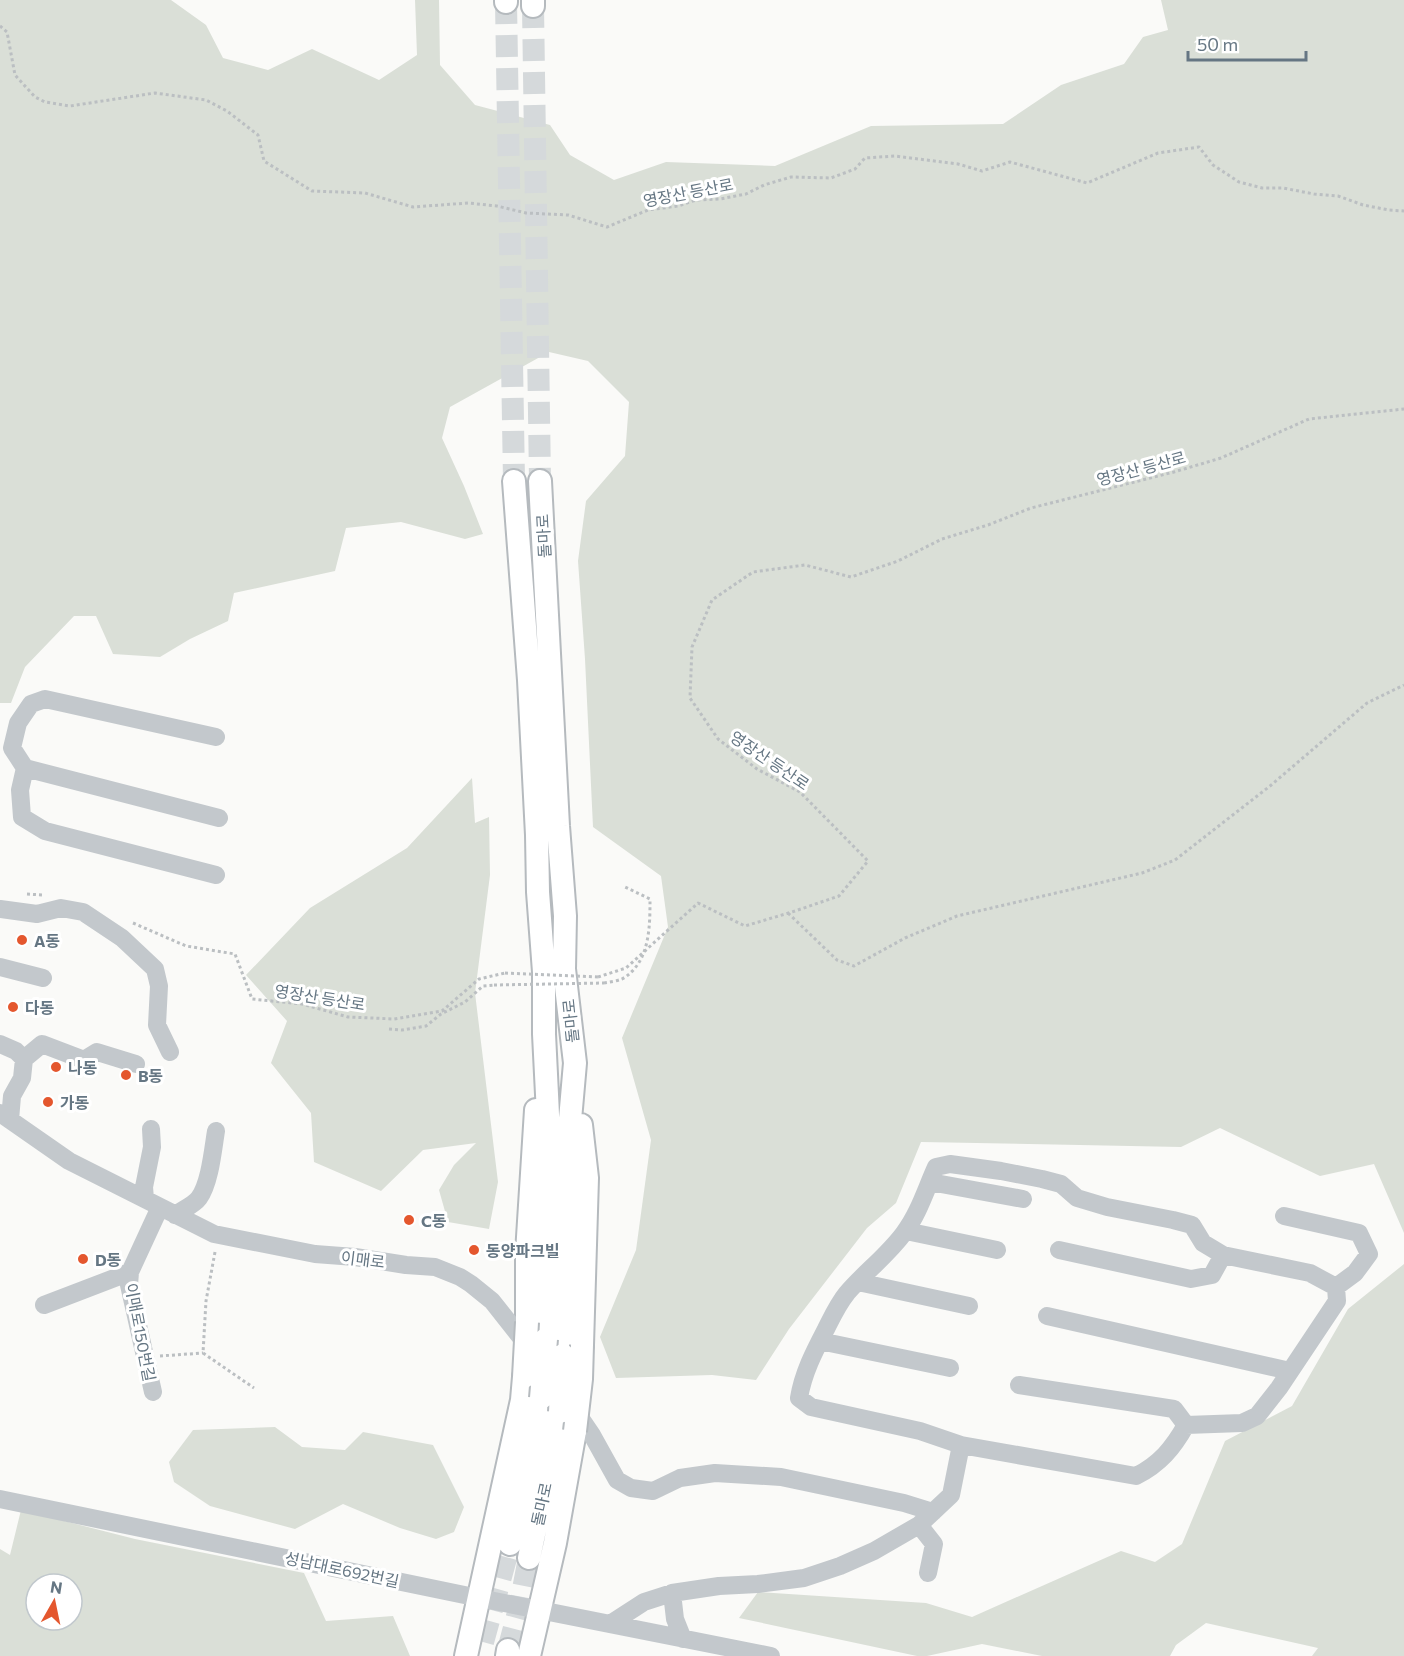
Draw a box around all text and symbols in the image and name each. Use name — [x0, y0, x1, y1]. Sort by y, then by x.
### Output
scale bar — [1188, 24, 1306, 62]
text: 50 m — [1197, 33, 1238, 55]
street label: 영장산 등산로 — [641, 174, 735, 210]
street label: 영장산 등산로 — [1094, 447, 1188, 489]
street label: 돌마로 — [532, 513, 554, 559]
street label: 영장산 등산로 — [727, 727, 813, 794]
place label: A동 — [34, 931, 60, 950]
marker: A동 — [15, 933, 29, 947]
street label: 영장산 등산로 — [273, 980, 367, 1014]
place label: 다동 — [25, 998, 54, 1017]
street label: 돌마로 — [558, 998, 582, 1044]
marker: 다동 — [6, 1000, 20, 1014]
place label: 나동 — [68, 1058, 97, 1077]
marker: 나동 — [49, 1060, 63, 1074]
place label: B동 — [138, 1066, 163, 1085]
marker: B동 — [119, 1068, 133, 1082]
place label: 가동 — [60, 1093, 89, 1112]
marker: 가동 — [41, 1095, 55, 1109]
place label: C동 — [421, 1211, 447, 1230]
marker: C동 — [402, 1213, 416, 1227]
place label: 동양파크빌 — [486, 1241, 560, 1260]
marker: 동양파크빌 — [467, 1243, 481, 1257]
street label: 이매로 — [340, 1247, 386, 1271]
place label: D동 — [95, 1250, 121, 1269]
marker: D동 — [76, 1252, 90, 1266]
street label: 이매로150번길 — [122, 1281, 160, 1383]
street label: 돌마로 — [527, 1480, 555, 1528]
street label: 성남대로692번길 — [283, 1548, 401, 1590]
north arrow — [24, 1572, 84, 1632]
text: N — [49, 1576, 64, 1597]

